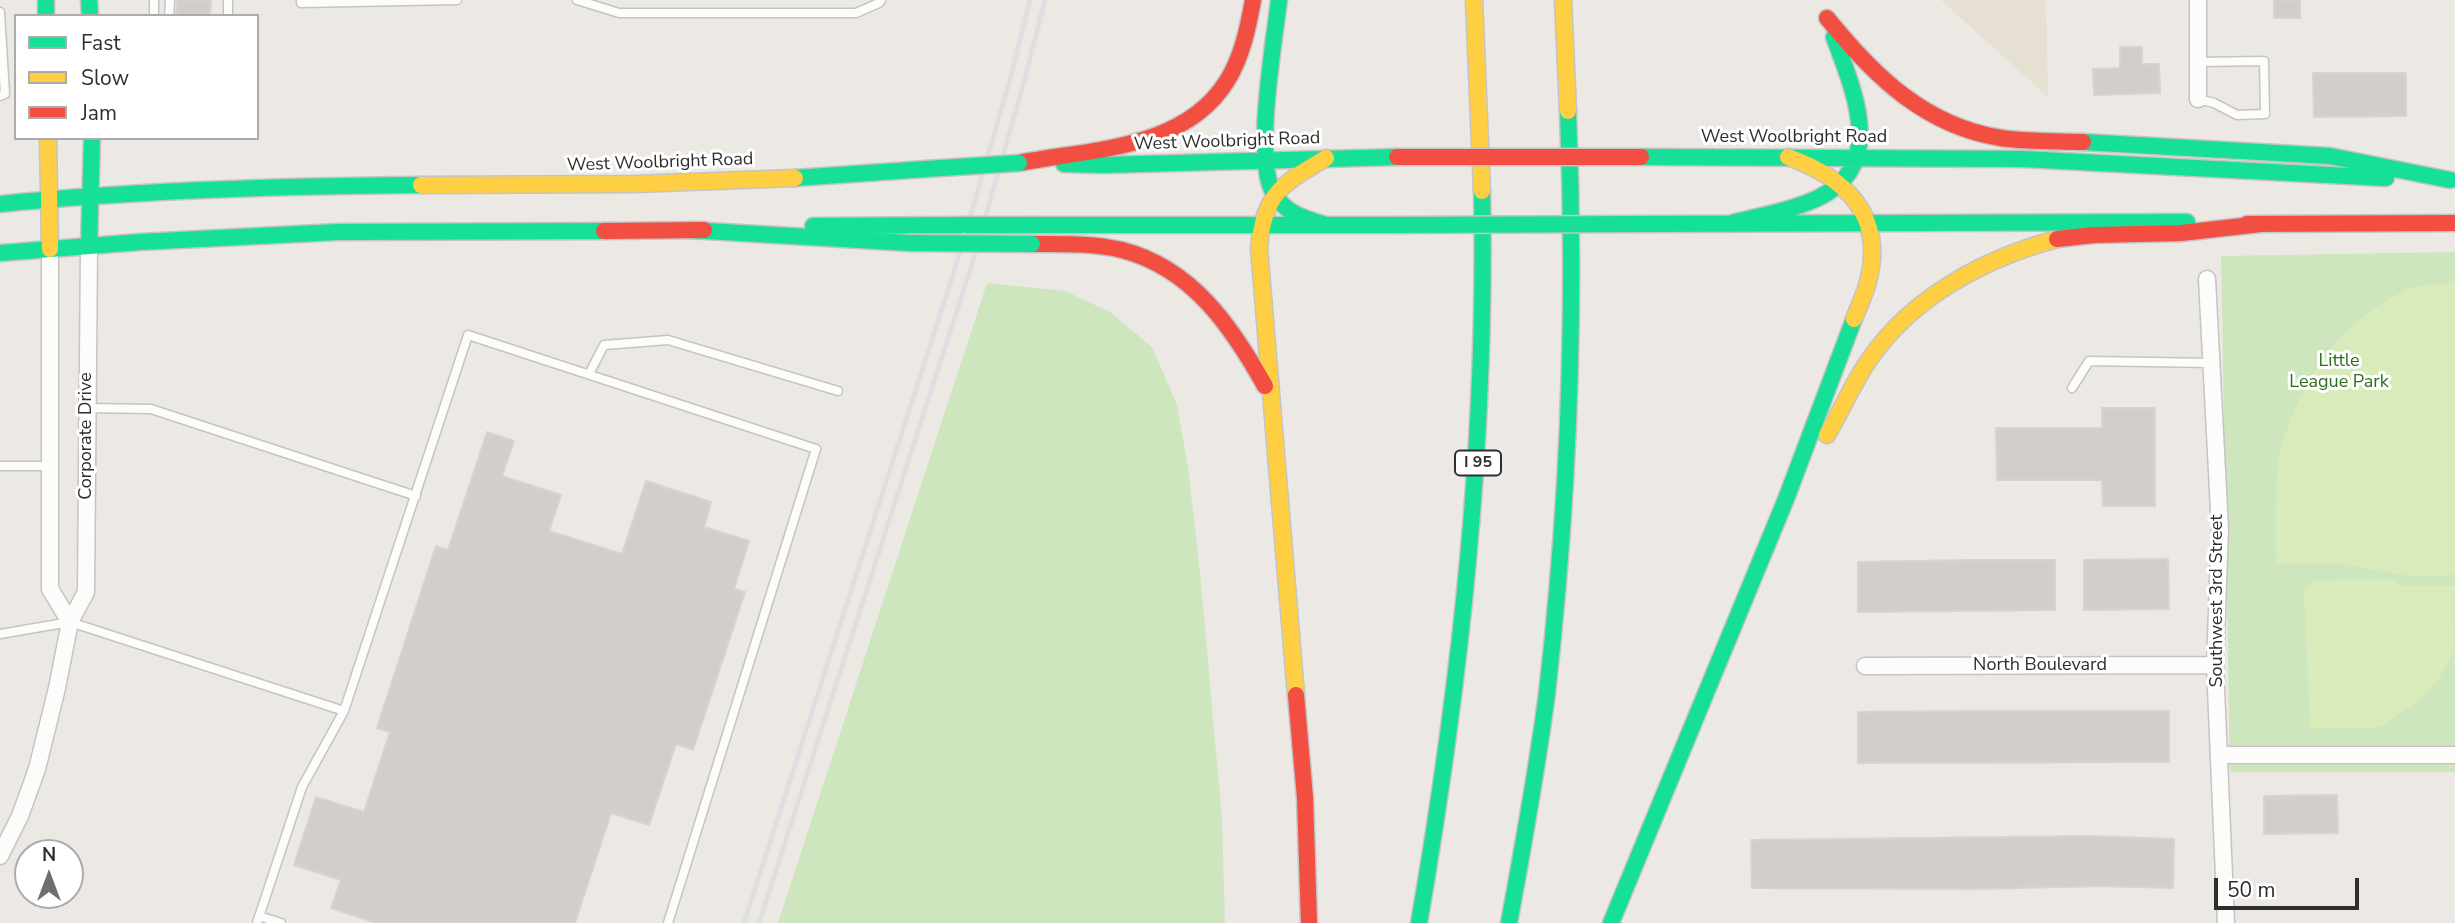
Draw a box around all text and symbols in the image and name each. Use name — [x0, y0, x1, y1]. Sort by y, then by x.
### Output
legend — [14, 14, 259, 140]
text: Fast — [81, 29, 121, 57]
text: Slow — [81, 64, 129, 92]
text: Jam — [81, 99, 117, 127]
street label: West Woolbright Road — [1701, 127, 1887, 149]
street label: West Woolbright Road — [1133, 128, 1321, 156]
street label: West Woolbright Road — [566, 149, 754, 177]
park label: Little League Park — [2289, 351, 2389, 394]
street label: Corporate Drive — [76, 372, 98, 500]
road number: I 95 — [1455, 450, 1501, 476]
street label: Southwest 3rd Street — [2207, 514, 2229, 688]
street label: North Boulevard — [1973, 655, 2107, 677]
north arrow — [14, 839, 84, 909]
text: N — [42, 842, 56, 868]
scale bar — [2217, 864, 2362, 908]
text: 50 m — [2227, 876, 2276, 904]

